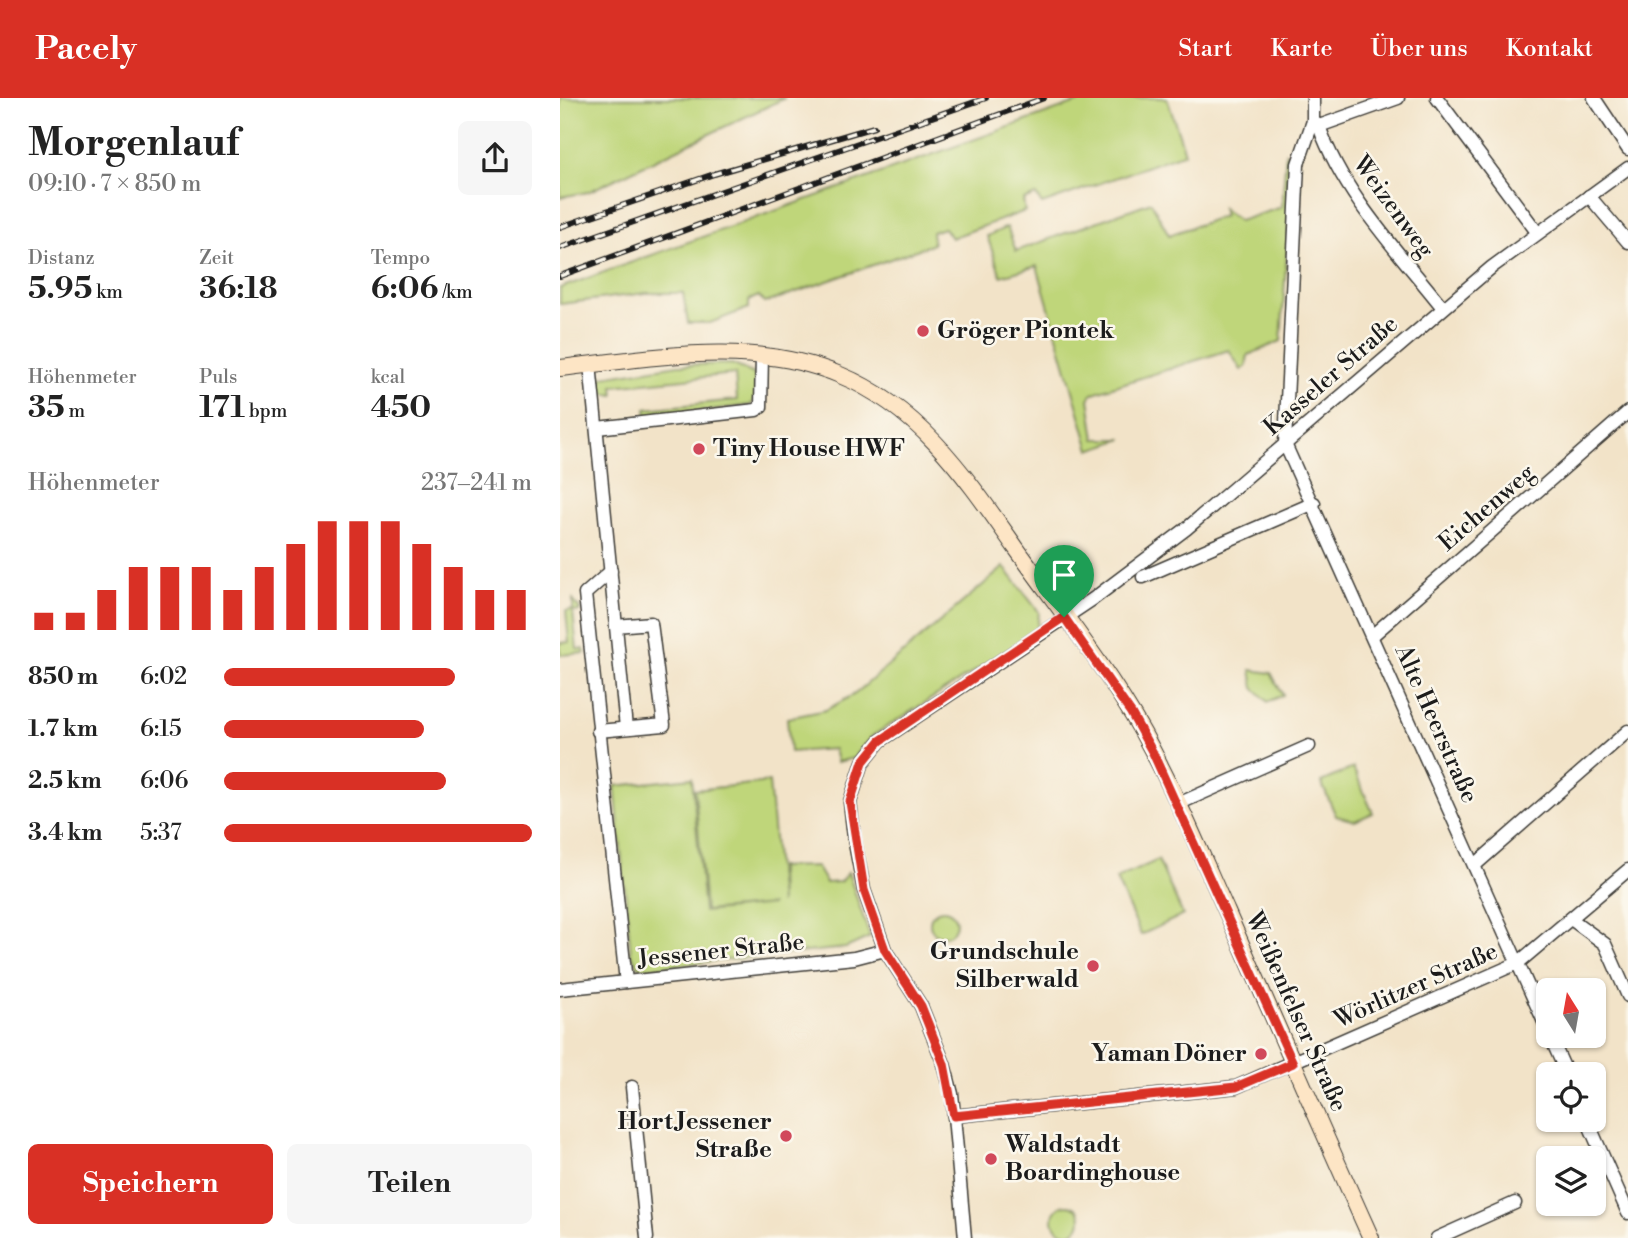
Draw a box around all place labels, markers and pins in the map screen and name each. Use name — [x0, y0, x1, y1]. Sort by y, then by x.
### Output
place label: Gröger Piontek — [937, 316, 1115, 346]
marker: Gröger Piontek — [915, 323, 931, 339]
place label: Tiny House HWF — [713, 434, 906, 464]
marker: Tiny House HWF — [691, 441, 707, 457]
pin — [1034, 545, 1094, 617]
place label: Grundschule Silberwald — [930, 937, 1079, 995]
marker: Grundschule Silberwald — [1085, 958, 1101, 974]
place label: Yaman Döner — [1091, 1039, 1247, 1069]
marker: Yaman Döner — [1253, 1046, 1269, 1062]
place label: Hort Jessener Straße — [618, 1107, 772, 1165]
marker: Hort Jessener Straße — [778, 1128, 794, 1144]
place label: Waldstadt Boardinghouse — [1004, 1130, 1180, 1188]
marker: Waldstadt Boardinghouse — [983, 1151, 999, 1167]

